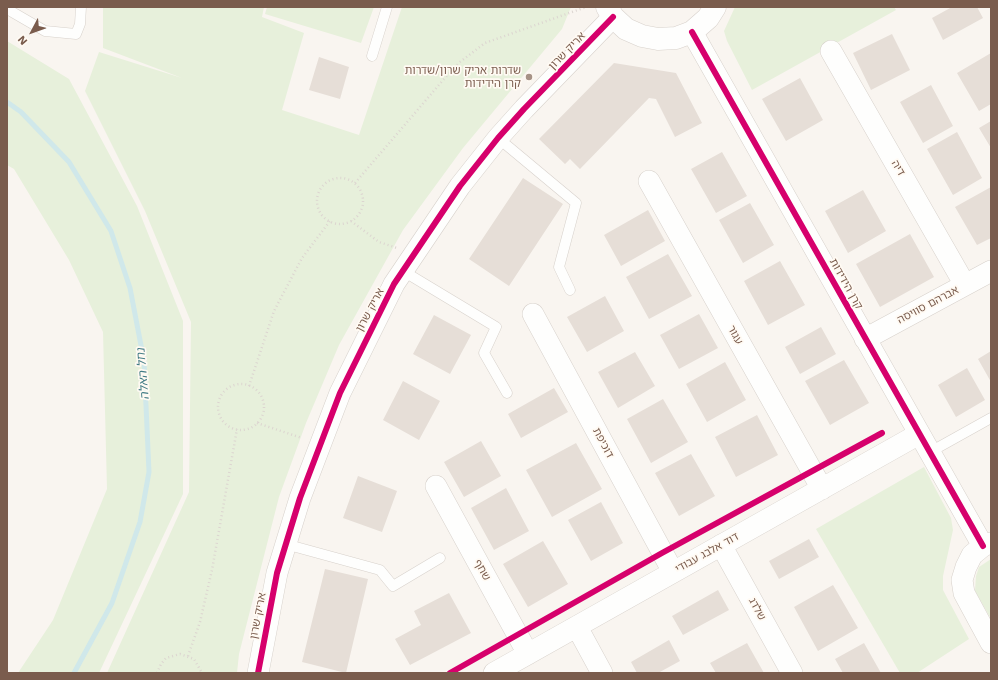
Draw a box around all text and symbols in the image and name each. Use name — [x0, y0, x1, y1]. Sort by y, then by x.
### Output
north arrow — [12, 12, 52, 52]
street label: אריק שרון — [546, 29, 588, 73]
text: N — [15, 33, 30, 48]
place label: שדרות אריק שרון/שדרות קרן הידידות — [405, 64, 521, 90]
marker: שדרות אריק שרון/שדרות קרן הידידות — [524, 72, 534, 82]
street label: דיה — [888, 158, 908, 178]
street label: קרן הידידות — [827, 256, 865, 312]
street label: אברהם סוויסה — [895, 283, 961, 327]
street label: אריק שרון — [353, 286, 387, 334]
street label: עגור — [724, 323, 746, 347]
water label: נחל האלה — [134, 348, 152, 400]
street label: דוכיפת — [590, 426, 616, 460]
street label: דוד אלבג עבודי — [673, 530, 741, 576]
street label: שחף — [471, 557, 493, 583]
street label: אריק שרון — [247, 592, 269, 640]
street label: שלדג — [745, 595, 769, 623]

